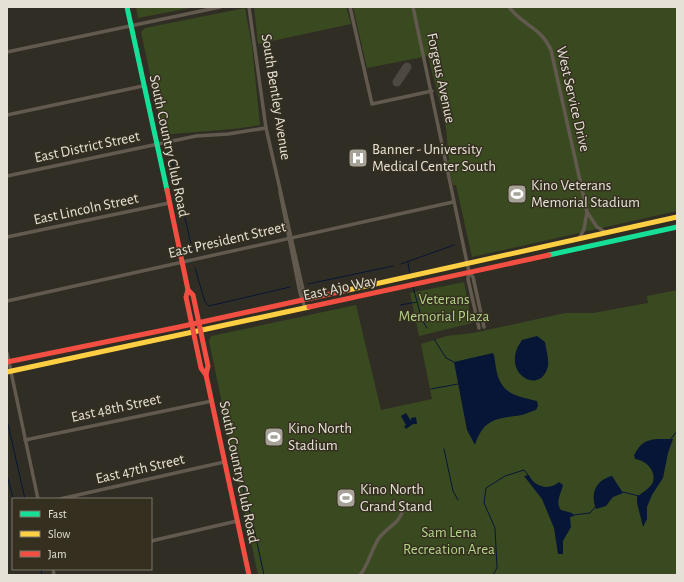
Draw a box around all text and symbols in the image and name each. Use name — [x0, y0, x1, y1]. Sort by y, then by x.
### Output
street label: Forgeus Avenue — [424, 32, 458, 124]
street label: South Bentley Avenue — [259, 33, 293, 161]
street label: West Service Drive — [554, 45, 592, 153]
street label: South Country Club Road — [147, 74, 191, 219]
street label: East District Street — [33, 128, 141, 165]
place label: Banner - University Medical Center South — [372, 142, 496, 174]
hospital icon: Banner - University Medical Center South — [347, 147, 369, 169]
place label: Kino Veterans Memorial Stadium — [531, 178, 640, 210]
sports icon: Kino Veterans Memorial Stadium — [506, 183, 528, 205]
street label: East Lincoln Street — [32, 191, 140, 227]
street label: East President Street — [167, 219, 287, 261]
street label: East Ajo Way — [302, 273, 379, 303]
park label: Veterans Memorial Plaza — [399, 292, 489, 324]
street label: East 48th Street — [70, 391, 162, 425]
street label: South Country Club Road — [217, 400, 261, 545]
place label: Kino North Stadium — [288, 421, 352, 453]
sports icon: Kino North Stadium — [263, 426, 285, 448]
street label: East 47th Street — [94, 451, 186, 486]
place label: Kino North Grand Stand — [360, 482, 433, 514]
sports icon: Kino North Grand Stand — [335, 487, 357, 509]
legend — [12, 498, 152, 570]
text: Fast — [48, 508, 67, 520]
park label: Sam Lena Recreation Area — [403, 525, 495, 557]
text: Slow — [48, 528, 70, 540]
text: Jam — [48, 548, 67, 560]

